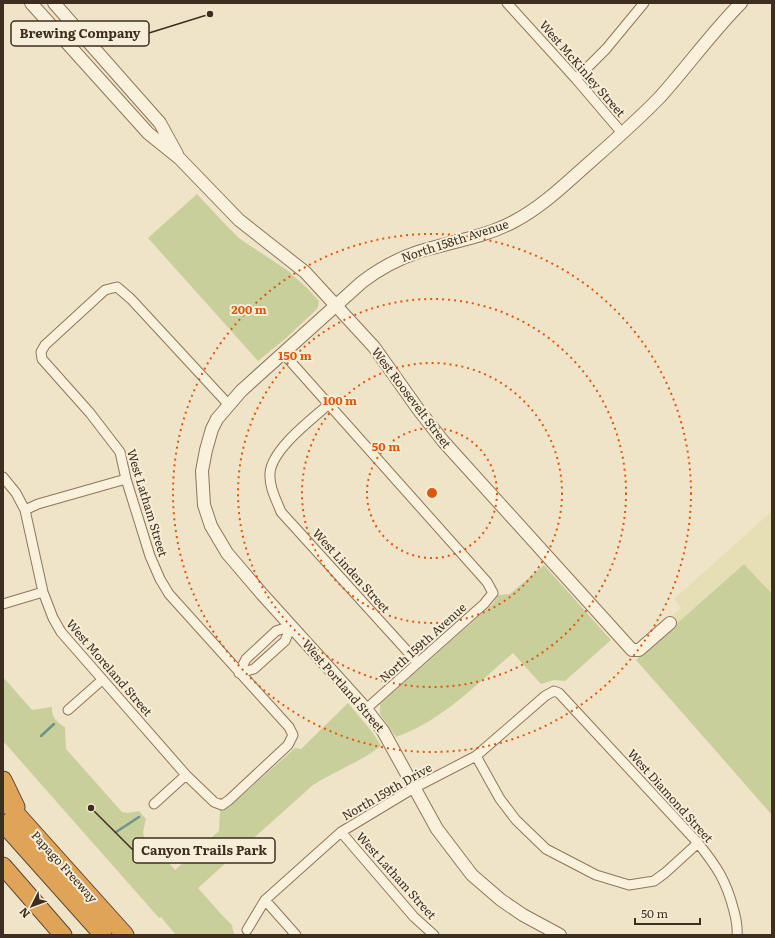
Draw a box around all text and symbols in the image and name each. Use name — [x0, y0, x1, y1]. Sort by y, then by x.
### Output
street label: West McKinley Street — [536, 16, 630, 121]
callout: Brewing Company — [11, 21, 149, 46]
text: Brewing Company — [19, 23, 141, 42]
street label: North 158th Avenue — [399, 214, 511, 266]
text: 200 m — [231, 300, 267, 318]
street label: West Roosevelt Street — [368, 343, 456, 452]
text: 150 m — [278, 346, 312, 364]
text: 100 m — [323, 391, 357, 409]
text: 50 m — [372, 437, 400, 455]
street label: West Latham Street — [123, 447, 173, 559]
centre of rings — [425, 486, 439, 500]
street label: West Linden Street — [309, 524, 395, 617]
street label: North 159th Avenue — [375, 598, 470, 686]
street label: West Moreland Street — [63, 615, 157, 720]
street label: West Portland Street — [298, 635, 389, 736]
street label: West Diamond Street — [624, 745, 718, 846]
street label: North 159th Drive — [338, 758, 435, 824]
street label: Papago Freeway — [28, 826, 102, 906]
street label: West Latham Street — [353, 828, 441, 923]
callout: Canyon Trails Park — [133, 838, 275, 863]
text: Canyon Trails Park — [141, 840, 267, 859]
north arrow — [12, 886, 52, 926]
scale bar — [635, 900, 700, 926]
text: 50 m — [641, 904, 668, 922]
text: N — [15, 905, 33, 922]

